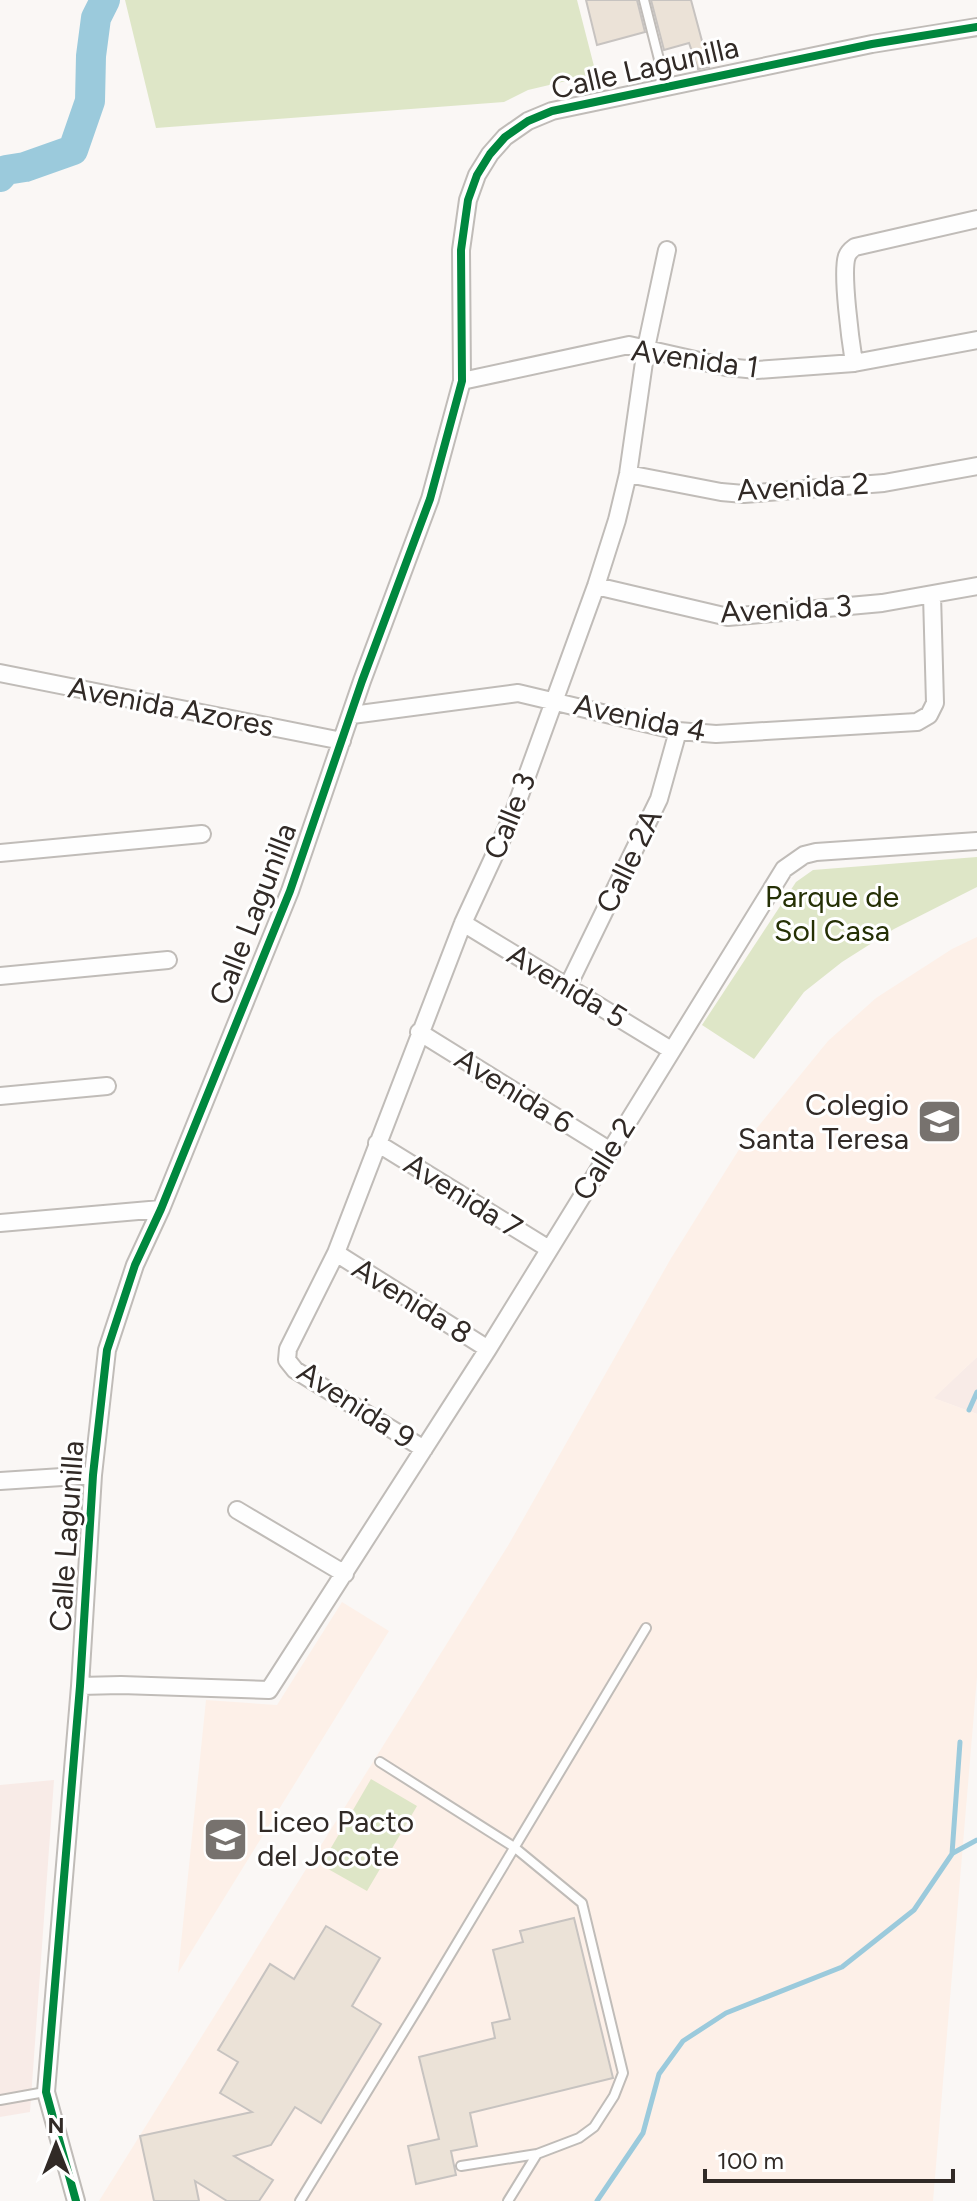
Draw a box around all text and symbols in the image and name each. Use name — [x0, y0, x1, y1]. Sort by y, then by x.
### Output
street label: Calle Lagunilla — [547, 28, 742, 107]
street label: Avenida 1 — [629, 331, 761, 386]
street label: Avenida 2 — [736, 465, 870, 508]
street label: Avenida 3 — [719, 587, 853, 630]
street label: Avenida Azores — [65, 668, 277, 745]
street label: Avenida 4 — [571, 685, 710, 750]
street label: Calle 3 — [475, 767, 544, 865]
street label: Calle 2A — [588, 802, 670, 919]
street label: Calle Lagunilla — [201, 818, 304, 1010]
park label: Parque de Sol Casa — [765, 878, 899, 949]
street label: Avenida 5 — [501, 936, 634, 1036]
street label: Avenida 6 — [448, 1040, 580, 1141]
place label: Colegio Santa Teresa — [738, 1086, 909, 1157]
school or university icon: Colegio Santa Teresa — [916, 1098, 964, 1146]
street label: Calle 2 — [564, 1110, 643, 1207]
street label: Avenida 7 — [398, 1145, 529, 1246]
street label: Avenida 8 — [346, 1249, 479, 1352]
street label: Avenida 9 — [291, 1353, 422, 1456]
street label: Calle Lagunilla — [41, 1439, 92, 1633]
place label: Liceo Pacto del Jocote — [257, 1803, 414, 1874]
school or university icon: Liceo Pacto del Jocote — [202, 1815, 250, 1863]
north arrow — [16, 2105, 96, 2185]
text: N — [47, 2112, 65, 2139]
scale bar — [705, 2133, 953, 2183]
text: 100 m — [717, 2146, 784, 2175]

